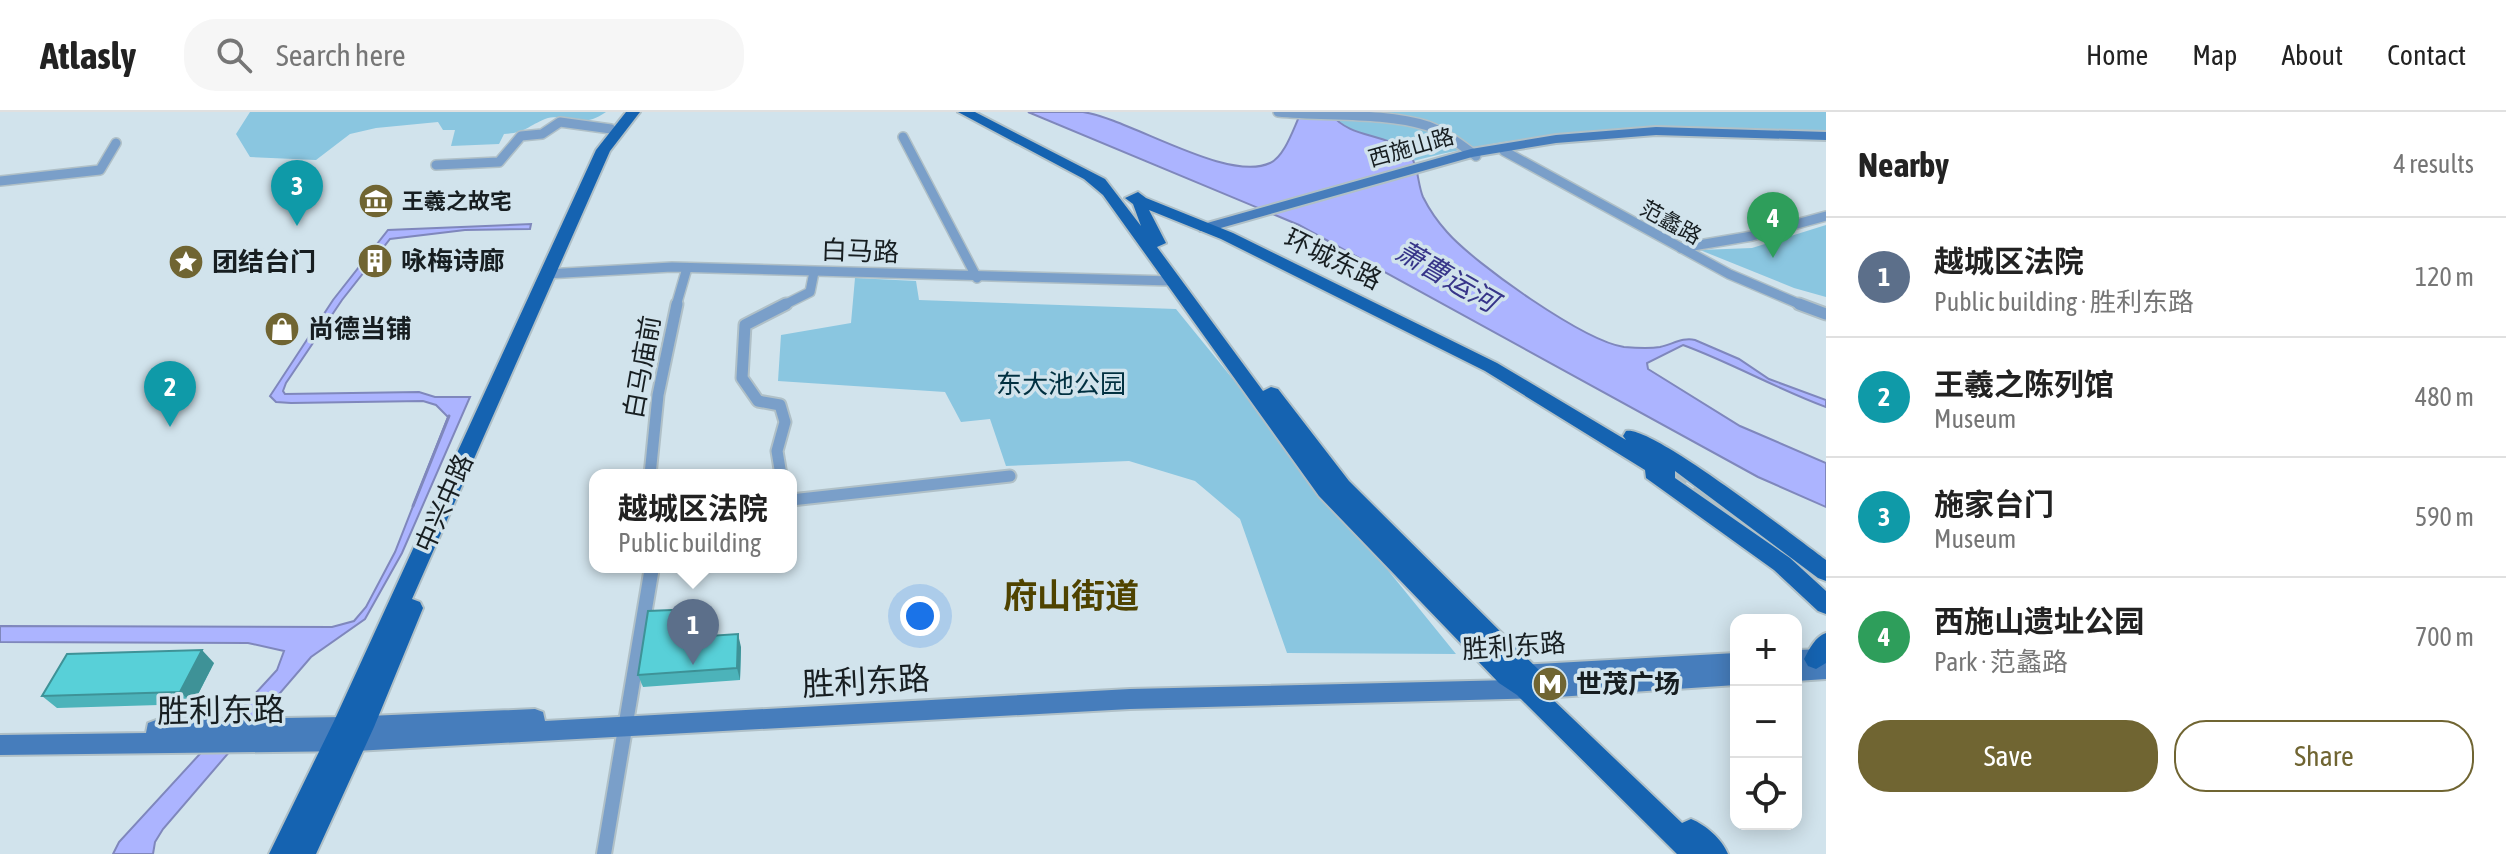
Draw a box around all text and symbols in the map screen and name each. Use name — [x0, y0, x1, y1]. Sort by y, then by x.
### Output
search box — [184, 19, 744, 91]
icon: search — [212, 33, 256, 77]
text: Atlasly — [40, 34, 136, 77]
text: Search here — [276, 38, 406, 72]
text: Home — [2086, 39, 2148, 71]
text: Map — [2192, 39, 2237, 71]
text: About — [2281, 39, 2343, 71]
text: Contact — [2387, 39, 2466, 71]
street label: 西施山路 — [1365, 122, 1457, 172]
text: Nearby — [1858, 145, 1949, 184]
text: 4 results — [2393, 149, 2474, 179]
pin: 3 — [271, 160, 323, 226]
museum icon: 王羲之故宅 — [357, 182, 395, 220]
place label: 王羲之故宅 — [402, 188, 512, 214]
pin: 4 — [1747, 192, 1799, 258]
street label: 范蠡路 — [1636, 195, 1706, 249]
street label: 环城东路 — [1280, 223, 1386, 295]
water label: 萧曹运河 — [1390, 234, 1508, 320]
street label: 白马路 — [820, 235, 900, 267]
building icon: 咏梅诗廊 — [356, 242, 394, 280]
place icon: 团结台门 — [167, 243, 205, 281]
text: 越城区法院 — [1934, 244, 2084, 278]
place label: 咏梅诗廊 — [401, 246, 505, 276]
place label: 团结台门 — [212, 247, 316, 277]
text: 1 — [1878, 262, 1890, 292]
text: 120 m — [2415, 262, 2474, 292]
text: Public building · 胜利东路 — [1934, 287, 2194, 317]
shop icon: 尚德当铺 — [263, 310, 301, 348]
street label: 白马庙前 — [618, 313, 666, 421]
place label: 尚德当铺 — [308, 314, 412, 344]
pin: 2 — [144, 361, 196, 427]
text: 王羲之陈列馆 — [1934, 367, 2114, 401]
park label: 东大池公园 — [996, 369, 1126, 399]
text: 2 — [1878, 382, 1890, 412]
text: 480 m — [2415, 382, 2474, 412]
text: Museum — [1934, 404, 2016, 434]
street label: 中兴中路 — [409, 449, 479, 557]
popup — [589, 469, 797, 573]
text: 施家台门 — [1934, 487, 2054, 521]
text: 越城区法院 — [618, 491, 768, 525]
text: 3 — [1878, 502, 1890, 532]
text: 590 m — [2415, 502, 2474, 532]
text: Museum — [1934, 524, 2016, 554]
text: Public building — [618, 528, 761, 558]
district label: 府山街道 — [1003, 576, 1139, 615]
your location — [900, 596, 940, 636]
pin: 1 — [667, 599, 719, 665]
text: 西施山遗址公园 — [1934, 604, 2144, 638]
map controls — [1730, 614, 1802, 830]
button: + — [1730, 614, 1802, 686]
text: 4 — [1878, 622, 1890, 652]
text: 700 m — [2415, 622, 2474, 652]
street label: 胜利东路 — [1461, 627, 1567, 665]
text: Park · 范蠡路 — [1934, 647, 2068, 677]
street label: 胜利东路 — [801, 659, 931, 703]
metro station icon: 世茂广场 — [1531, 665, 1569, 703]
place label: 世茂广场 — [1576, 669, 1680, 699]
button: − — [1730, 686, 1802, 758]
street label: 胜利东路 — [157, 690, 285, 730]
button: Save — [1858, 720, 2158, 792]
button: Share — [2174, 720, 2474, 792]
button: locate — [1730, 758, 1802, 830]

